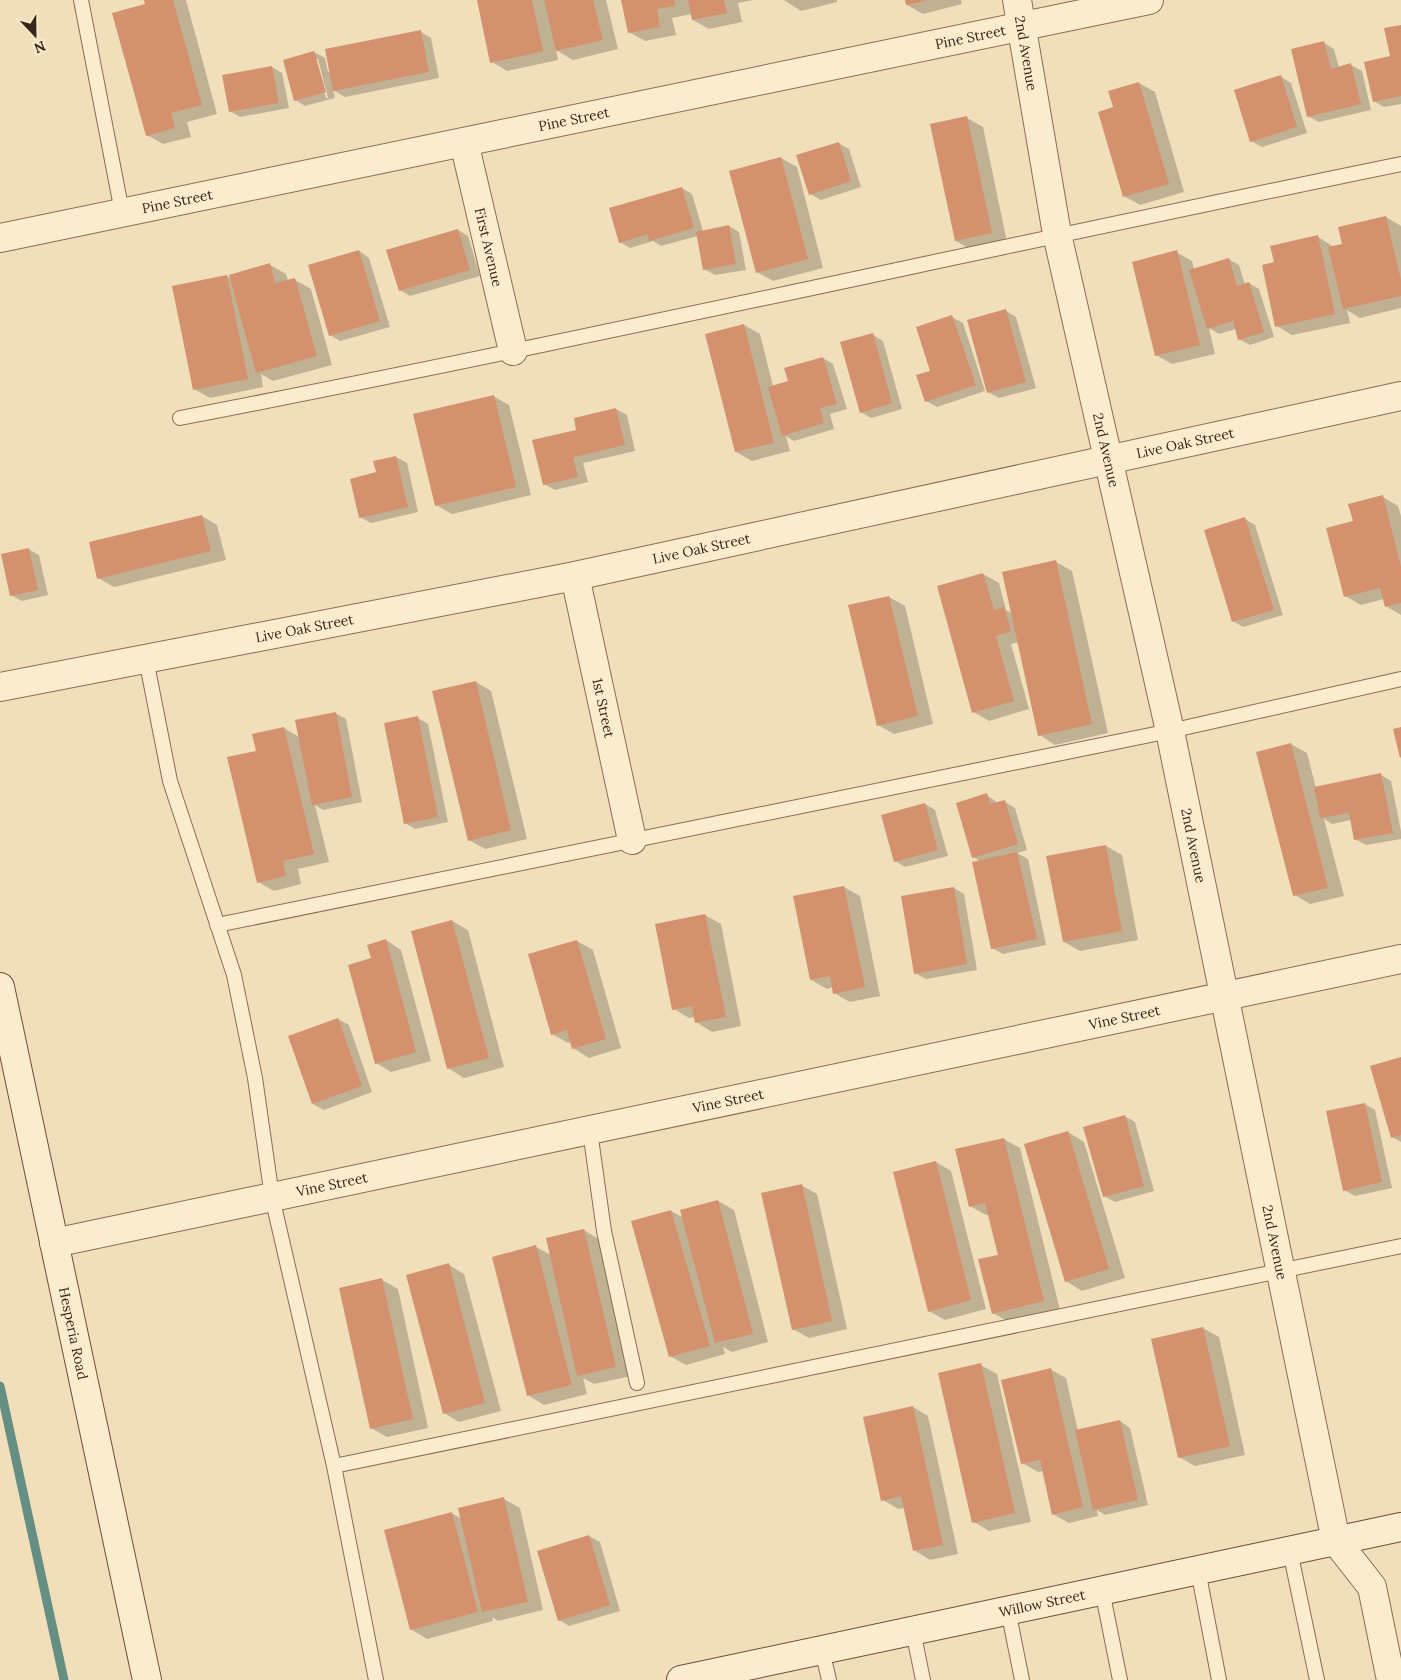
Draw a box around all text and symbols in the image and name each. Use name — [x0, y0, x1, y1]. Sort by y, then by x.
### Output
north arrow — [10, 10, 60, 60]
street label: 2nd Avenue — [1011, 14, 1041, 92]
street label: Pine Street — [933, 21, 1008, 53]
text: N — [31, 37, 48, 57]
street label: Pine Street — [537, 103, 611, 135]
street label: Pine Street — [140, 185, 215, 217]
street label: First Avenue — [471, 206, 507, 289]
street label: 2nd Avenue — [1089, 411, 1123, 489]
street label: Live Oak Street — [1134, 424, 1236, 462]
street label: Live Oak Street — [651, 529, 753, 568]
street label: Live Oak Street — [254, 610, 356, 647]
street label: 1st Street — [588, 677, 619, 740]
street label: 2nd Avenue — [1177, 807, 1210, 885]
street label: Vine Street — [1086, 1001, 1162, 1034]
street label: Vine Street — [690, 1084, 766, 1117]
street label: Vine Street — [294, 1168, 370, 1201]
street label: 2nd Avenue — [1258, 1203, 1291, 1282]
street label: Hesperia Road — [55, 1285, 92, 1381]
street label: Willow Street — [997, 1585, 1087, 1621]

